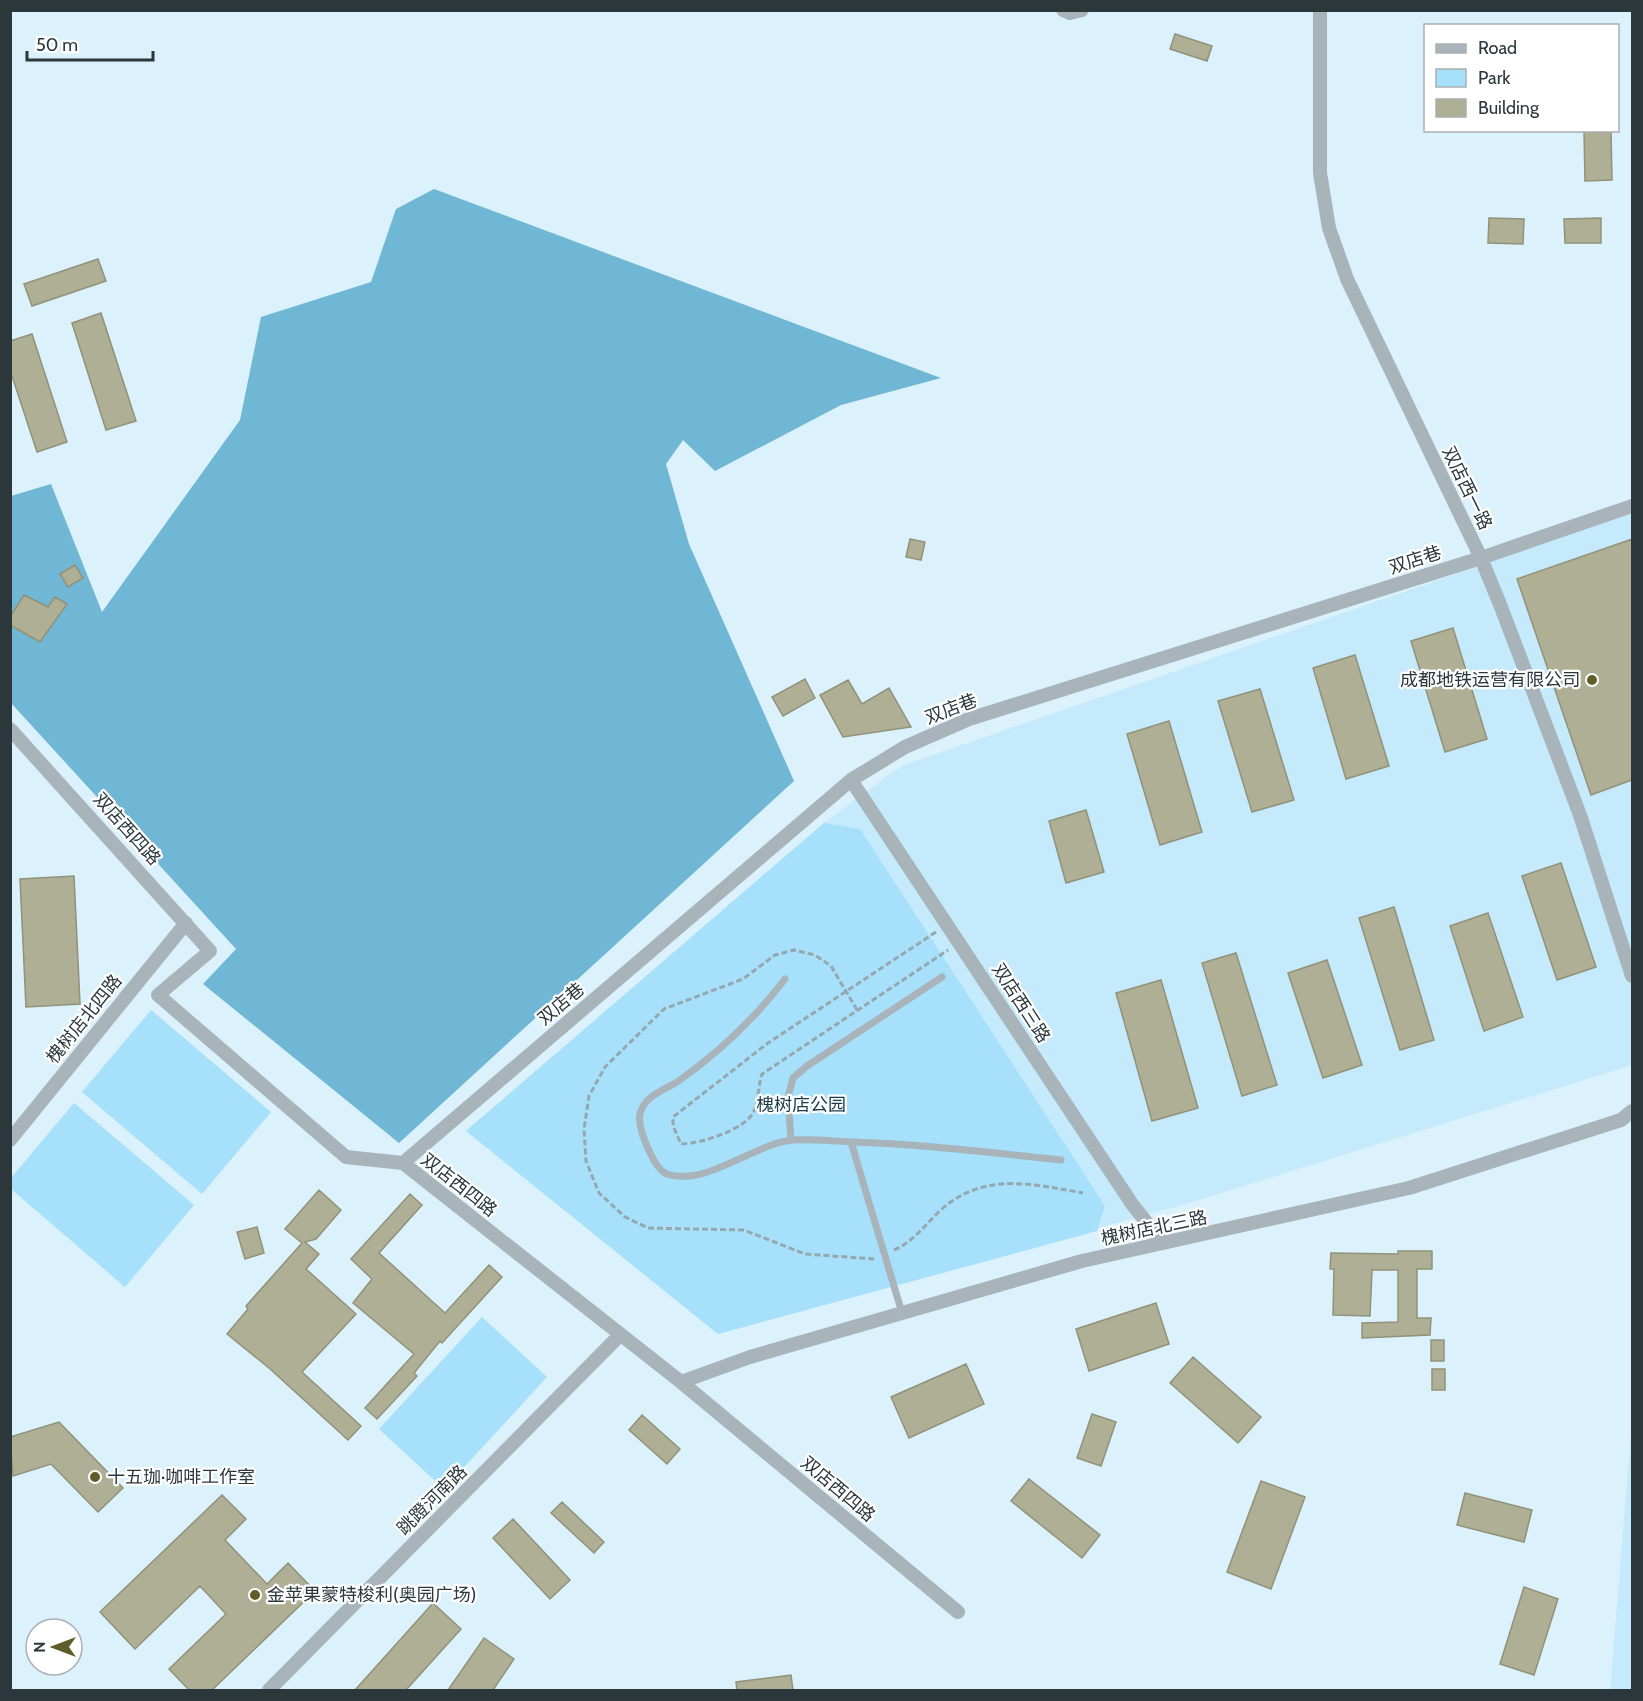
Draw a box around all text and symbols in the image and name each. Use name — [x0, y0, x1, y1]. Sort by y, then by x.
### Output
scale bar — [27, 24, 153, 62]
legend — [1424, 24, 1619, 132]
text: 50 m — [36, 34, 78, 56]
text: Road — [1478, 37, 1517, 59]
text: Park — [1478, 67, 1511, 89]
text: Building — [1478, 97, 1540, 119]
street label: 双店西一路 — [1437, 443, 1497, 533]
street label: 双店巷 — [1386, 541, 1444, 579]
place label: 成都地铁运营有限公司 — [1400, 669, 1580, 691]
marker: 成都地铁运营有限公司 — [1585, 673, 1599, 687]
street label: 双店巷 — [922, 689, 980, 729]
street label: 双店西四路 — [89, 788, 165, 870]
street label: 双店西三路 — [987, 959, 1055, 1047]
street label: 槐树店北四路 — [41, 970, 127, 1068]
street label: 双店巷 — [533, 978, 589, 1030]
park label: 槐树店公园 — [756, 1094, 846, 1116]
street label: 双店西四路 — [417, 1149, 501, 1221]
street label: 槐树店北三路 — [1099, 1206, 1209, 1250]
street label: 双店西四路 — [796, 1452, 880, 1526]
street label: 跳蹬河南路 — [392, 1460, 472, 1540]
place label: 十五珈·咖啡工作室 — [107, 1466, 255, 1488]
marker: 十五珈·咖啡工作室 — [88, 1470, 102, 1484]
place label: 金苹果蒙特梭利(奥园广场) — [267, 1584, 476, 1606]
marker: 金苹果蒙特梭利(奥园广场) — [248, 1588, 262, 1602]
north arrow — [24, 1617, 84, 1677]
text: N — [30, 1641, 49, 1653]

